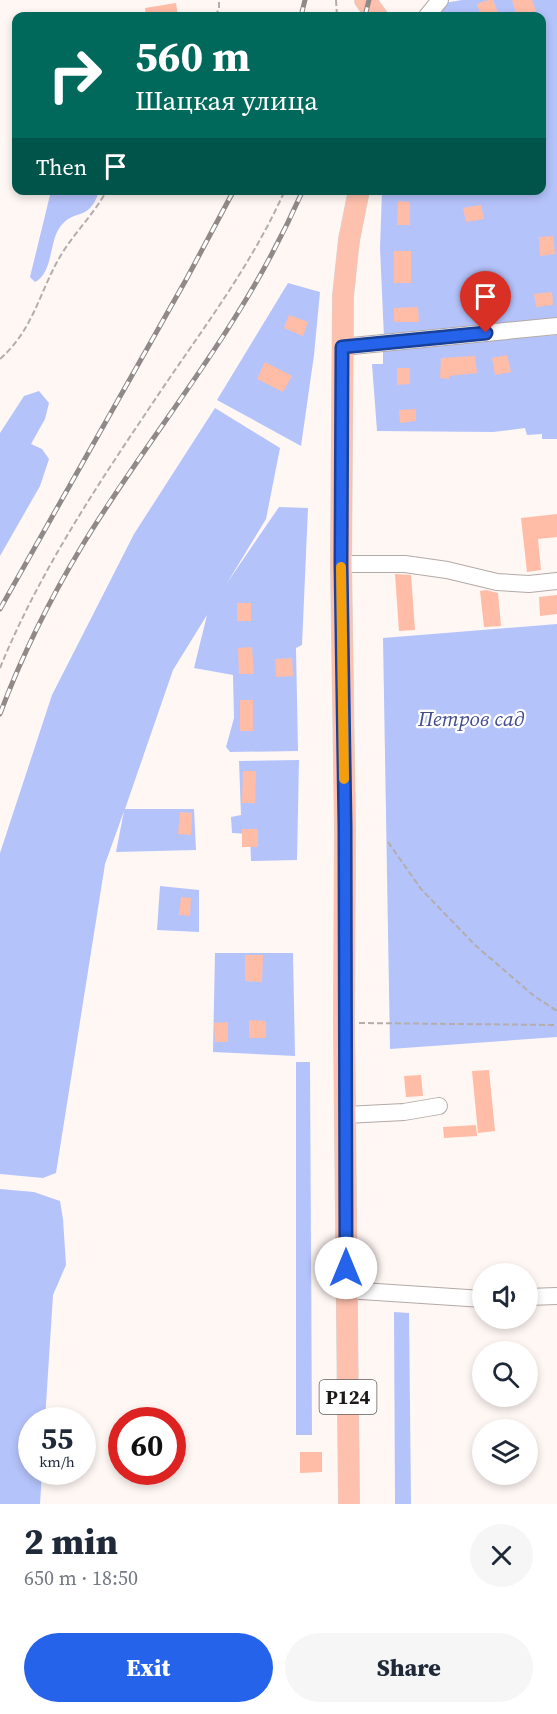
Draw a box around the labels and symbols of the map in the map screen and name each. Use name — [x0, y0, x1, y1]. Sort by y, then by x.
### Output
pin — [460, 271, 511, 333]
park label: Петров сад — [417, 704, 525, 733]
position arrow — [314, 1236, 378, 1300]
road number: Р124 — [320, 1380, 376, 1414]
speed limit sign: 60 — [108, 1407, 186, 1485]

